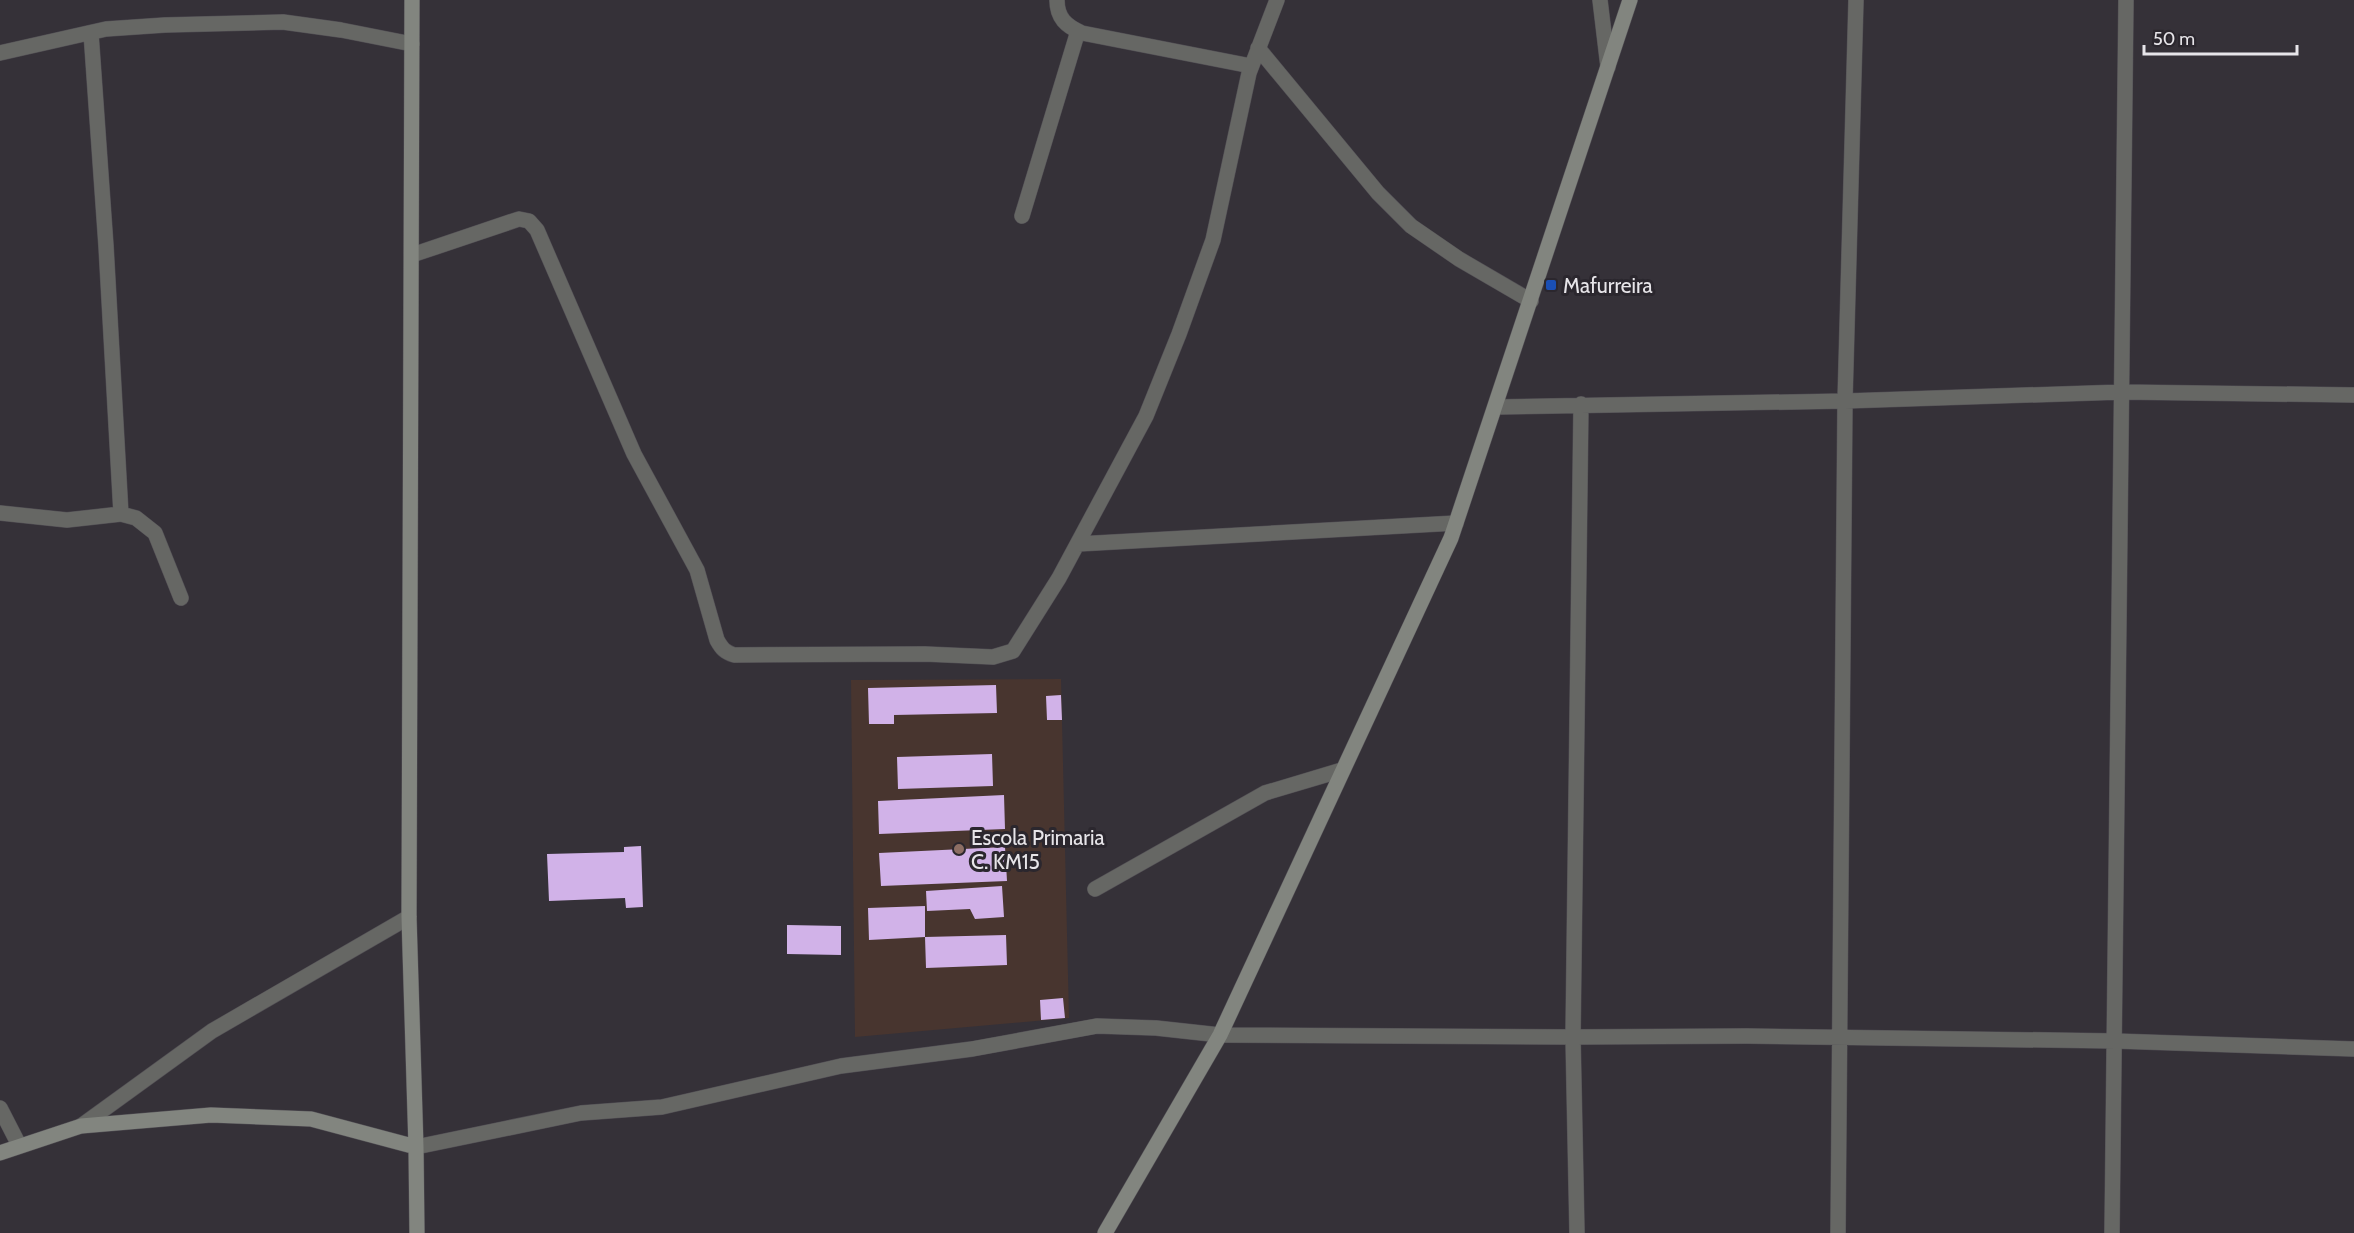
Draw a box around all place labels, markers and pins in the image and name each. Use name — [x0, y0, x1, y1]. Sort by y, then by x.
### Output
place label: Mafurreira — [1563, 273, 1653, 298]
marker: Mafurreira — [1544, 278, 1558, 292]
place label: Escola Primaria C. KM15 — [971, 825, 1105, 874]
marker: Escola Primaria C. KM15 — [952, 842, 966, 856]

